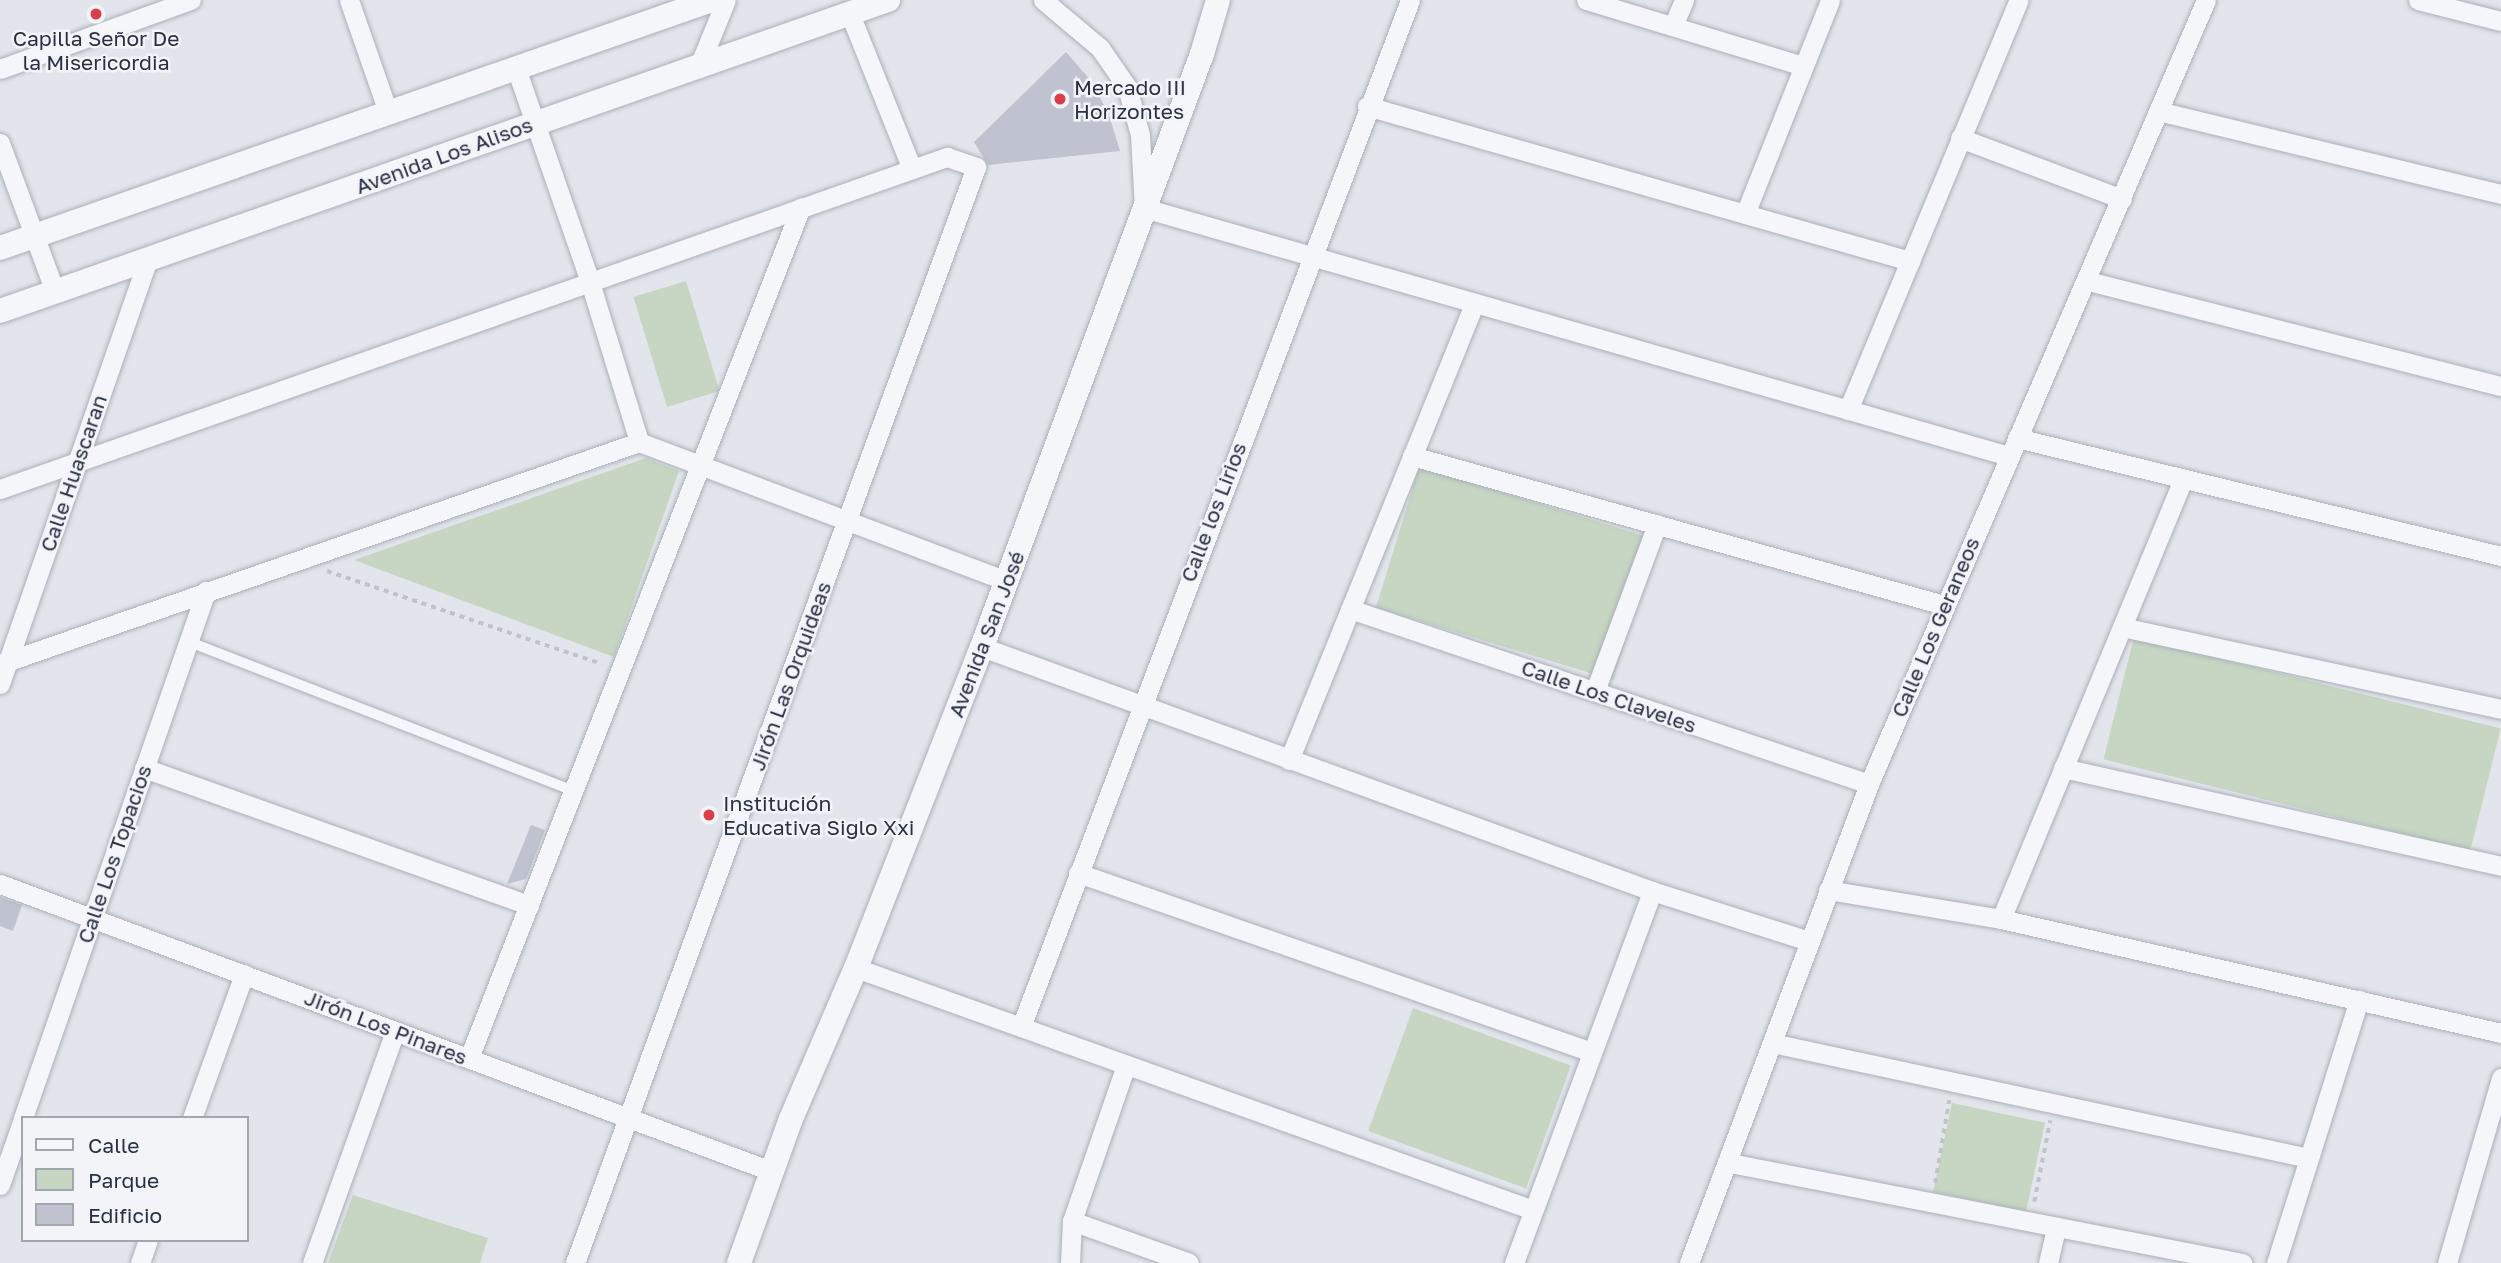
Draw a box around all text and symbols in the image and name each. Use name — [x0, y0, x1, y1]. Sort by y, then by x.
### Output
marker: Capilla Señor De la Misericordia — [88, 6, 104, 22]
place label: Capilla Señor De la Misericordia — [13, 25, 179, 75]
place label: Mercado III Horizontes — [1074, 74, 1186, 124]
marker: Mercado III Horizontes — [1052, 91, 1068, 107]
street label: Avenida Los Alisos — [352, 111, 536, 199]
street label: Calle Huascaran — [34, 391, 112, 555]
street label: Calle los Lirios — [1175, 439, 1251, 585]
street label: Calle Los Geraneos — [1886, 533, 1984, 721]
street label: Avenida San José — [943, 547, 1029, 721]
street label: Jirón Las Orquideas — [744, 578, 836, 774]
street label: Calle Los Claveles — [1518, 654, 1700, 738]
street label: Calle Los Topacios — [72, 762, 156, 946]
place label: Institución Educativa Siglo Xxi — [723, 790, 914, 840]
marker: Institución Educativa Siglo Xxi — [701, 807, 717, 823]
street label: Jirón Los Pinares — [301, 984, 471, 1070]
legend — [21, 1116, 248, 1242]
text: Calle — [88, 1132, 140, 1158]
text: Parque — [88, 1167, 159, 1193]
text: Edificio — [88, 1202, 162, 1228]

